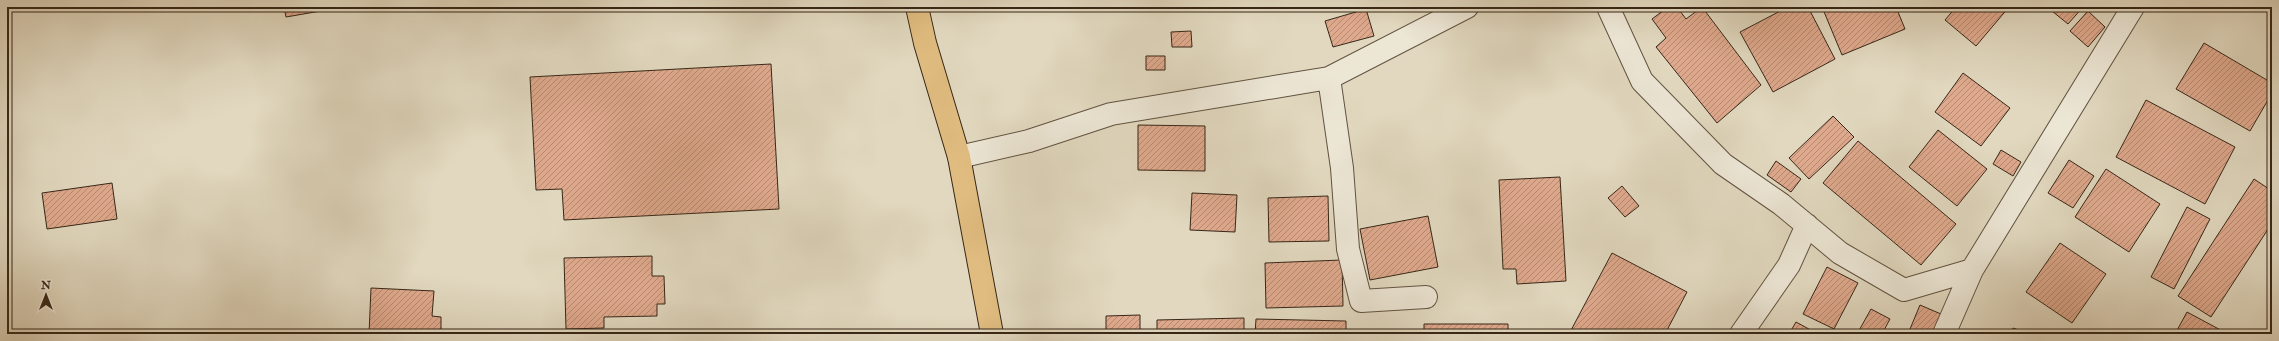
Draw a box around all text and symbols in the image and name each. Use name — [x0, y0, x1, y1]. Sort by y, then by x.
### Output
north arrow — [26, 275, 66, 315]
text: N — [40, 279, 52, 292]

